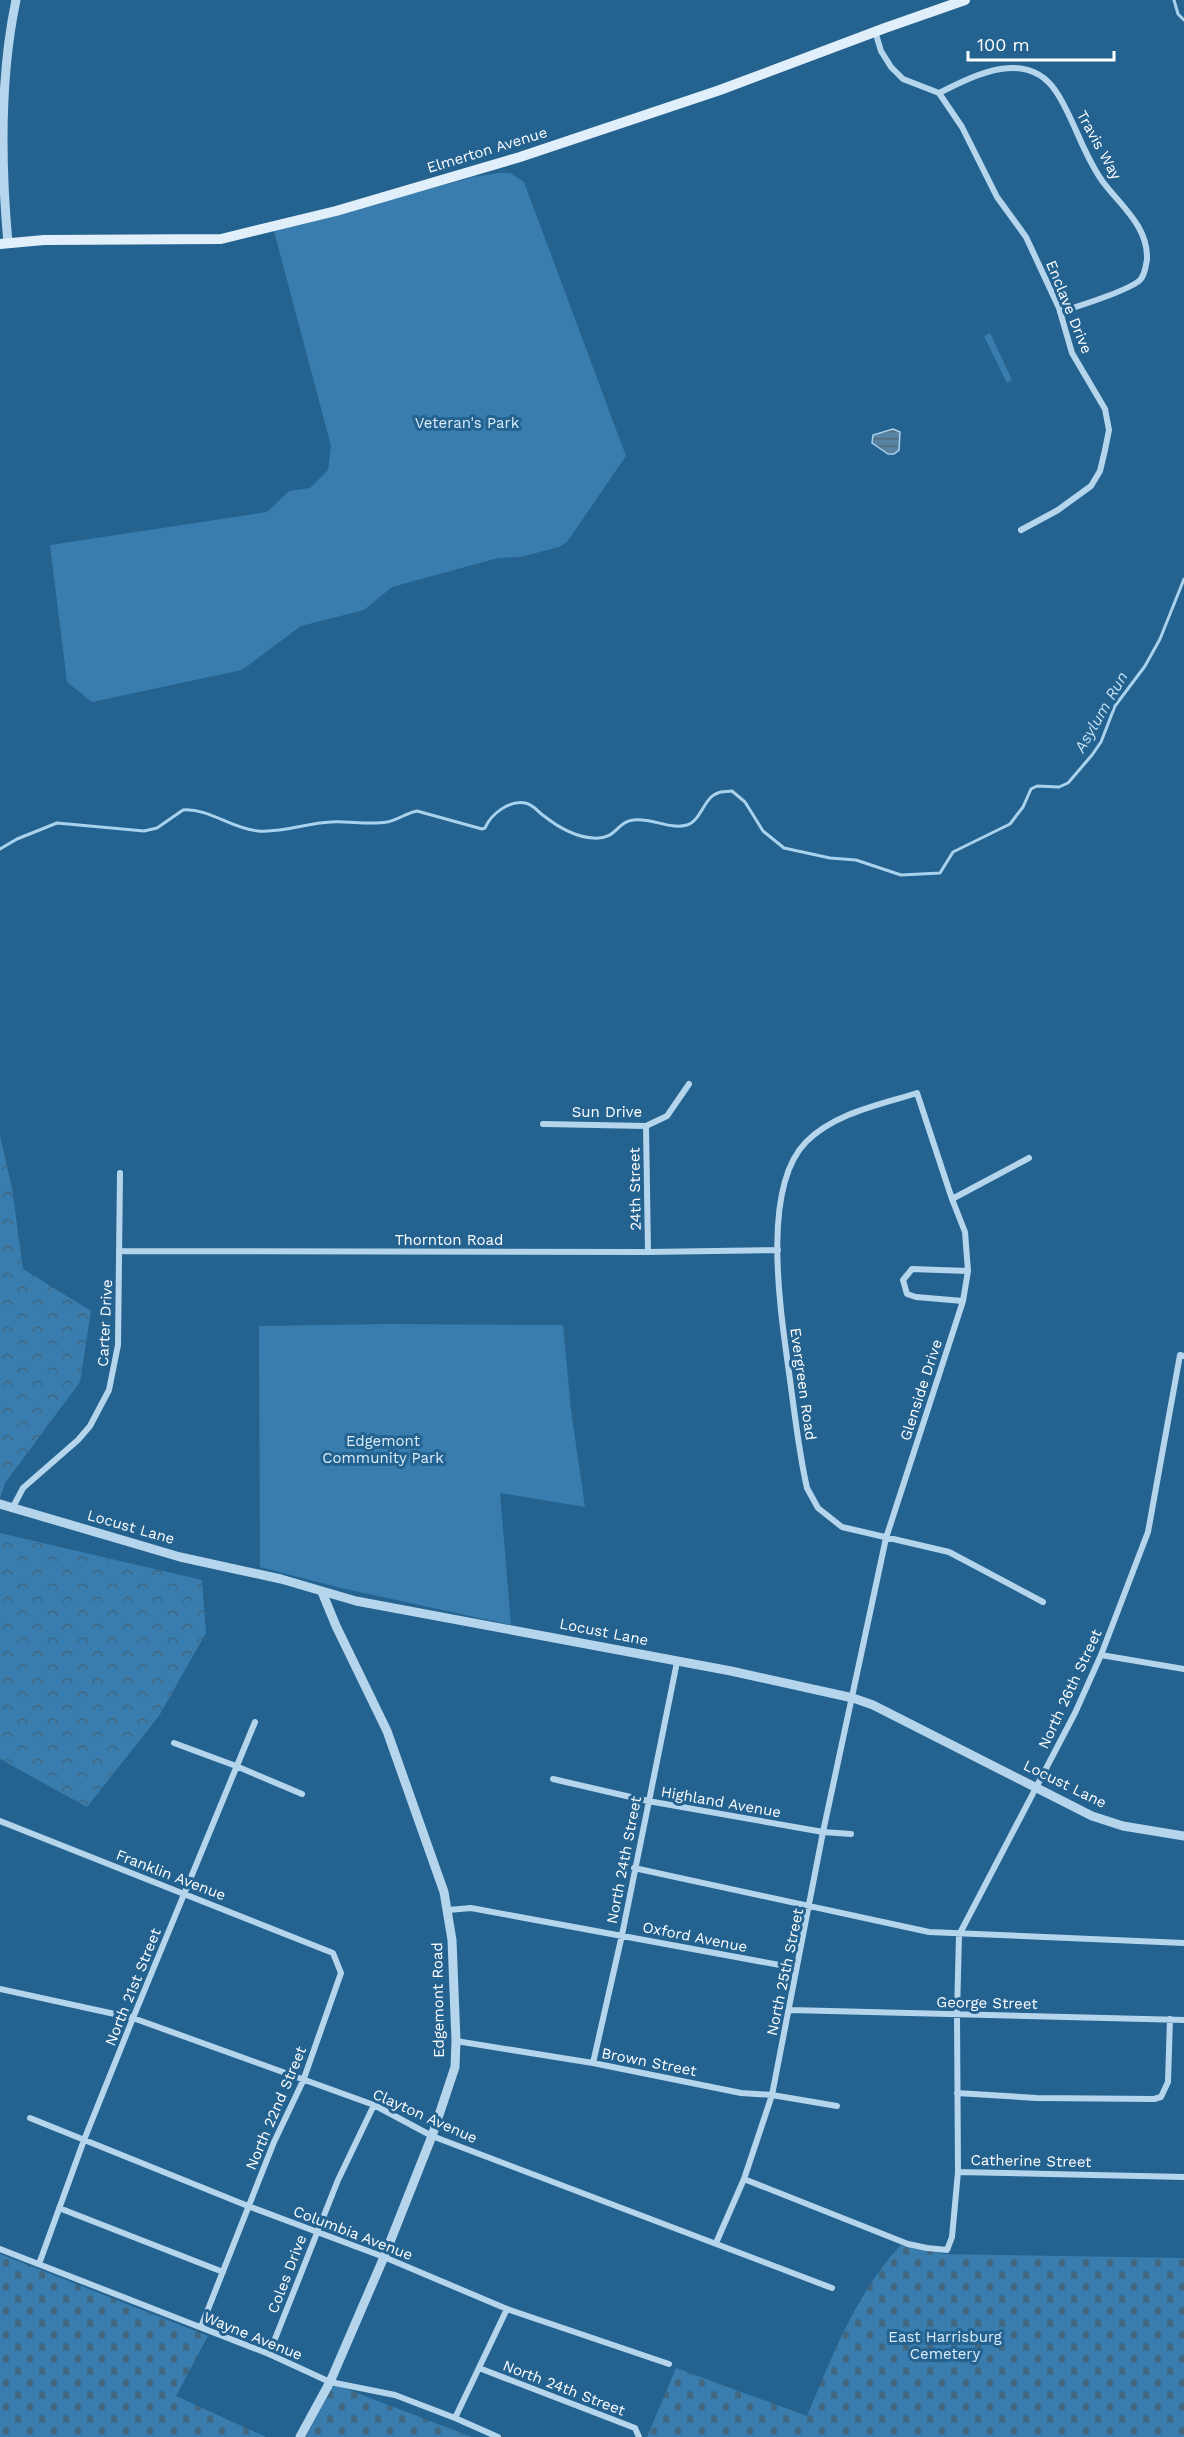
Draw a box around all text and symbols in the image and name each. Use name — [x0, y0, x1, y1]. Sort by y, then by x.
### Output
scale bar — [968, 24, 1114, 62]
text: 100 m — [977, 34, 1030, 55]
street label: Travis Way — [1073, 107, 1125, 183]
street label: Elmerton Avenue — [425, 123, 549, 177]
street label: Enclave Drive — [1042, 258, 1096, 356]
park label: Veteran's Park — [415, 414, 520, 432]
water label: Asylum Run — [1070, 668, 1132, 757]
street label: Sun Drive — [572, 1103, 642, 1121]
street label: 24th Street — [625, 1146, 645, 1231]
street label: Thornton Road — [395, 1231, 503, 1249]
street label: Carter Drive — [94, 1279, 116, 1367]
street label: Evergreen Road — [786, 1327, 820, 1441]
street label: Glenside Drive — [896, 1337, 946, 1443]
park label: Edgemont Community Park — [322, 1432, 444, 1467]
street label: Locust Lane — [85, 1506, 177, 1548]
street label: Locust Lane — [558, 1615, 650, 1649]
street label: North 26th Street — [1034, 1626, 1106, 1752]
street label: Locust Lane — [1021, 1756, 1109, 1812]
street label: Highland Avenue — [660, 1783, 782, 1821]
street label: North 24th Street — [603, 1794, 645, 1925]
street label: Franklin Avenue — [114, 1846, 228, 1904]
street label: North 25th Street — [763, 1906, 807, 2037]
street label: Oxford Avenue — [641, 1918, 749, 1956]
street label: North 21st Street — [101, 1925, 165, 2048]
street label: Edgemont Road — [428, 1942, 448, 2058]
street label: George Street — [936, 1993, 1038, 2013]
street label: North 22nd Street — [242, 2043, 310, 2173]
street label: Brown Street — [600, 2044, 699, 2080]
street label: Clayton Avenue — [370, 2085, 480, 2147]
street label: Catherine Street — [970, 2151, 1092, 2171]
street label: Columbia Avenue — [291, 2202, 415, 2264]
street label: Coles Drive — [264, 2232, 310, 2316]
street label: Wayne Avenue — [201, 2308, 305, 2364]
park label: East Harrisburg Cemetery — [888, 2328, 1002, 2363]
street label: North 24th Street — [500, 2356, 628, 2420]

